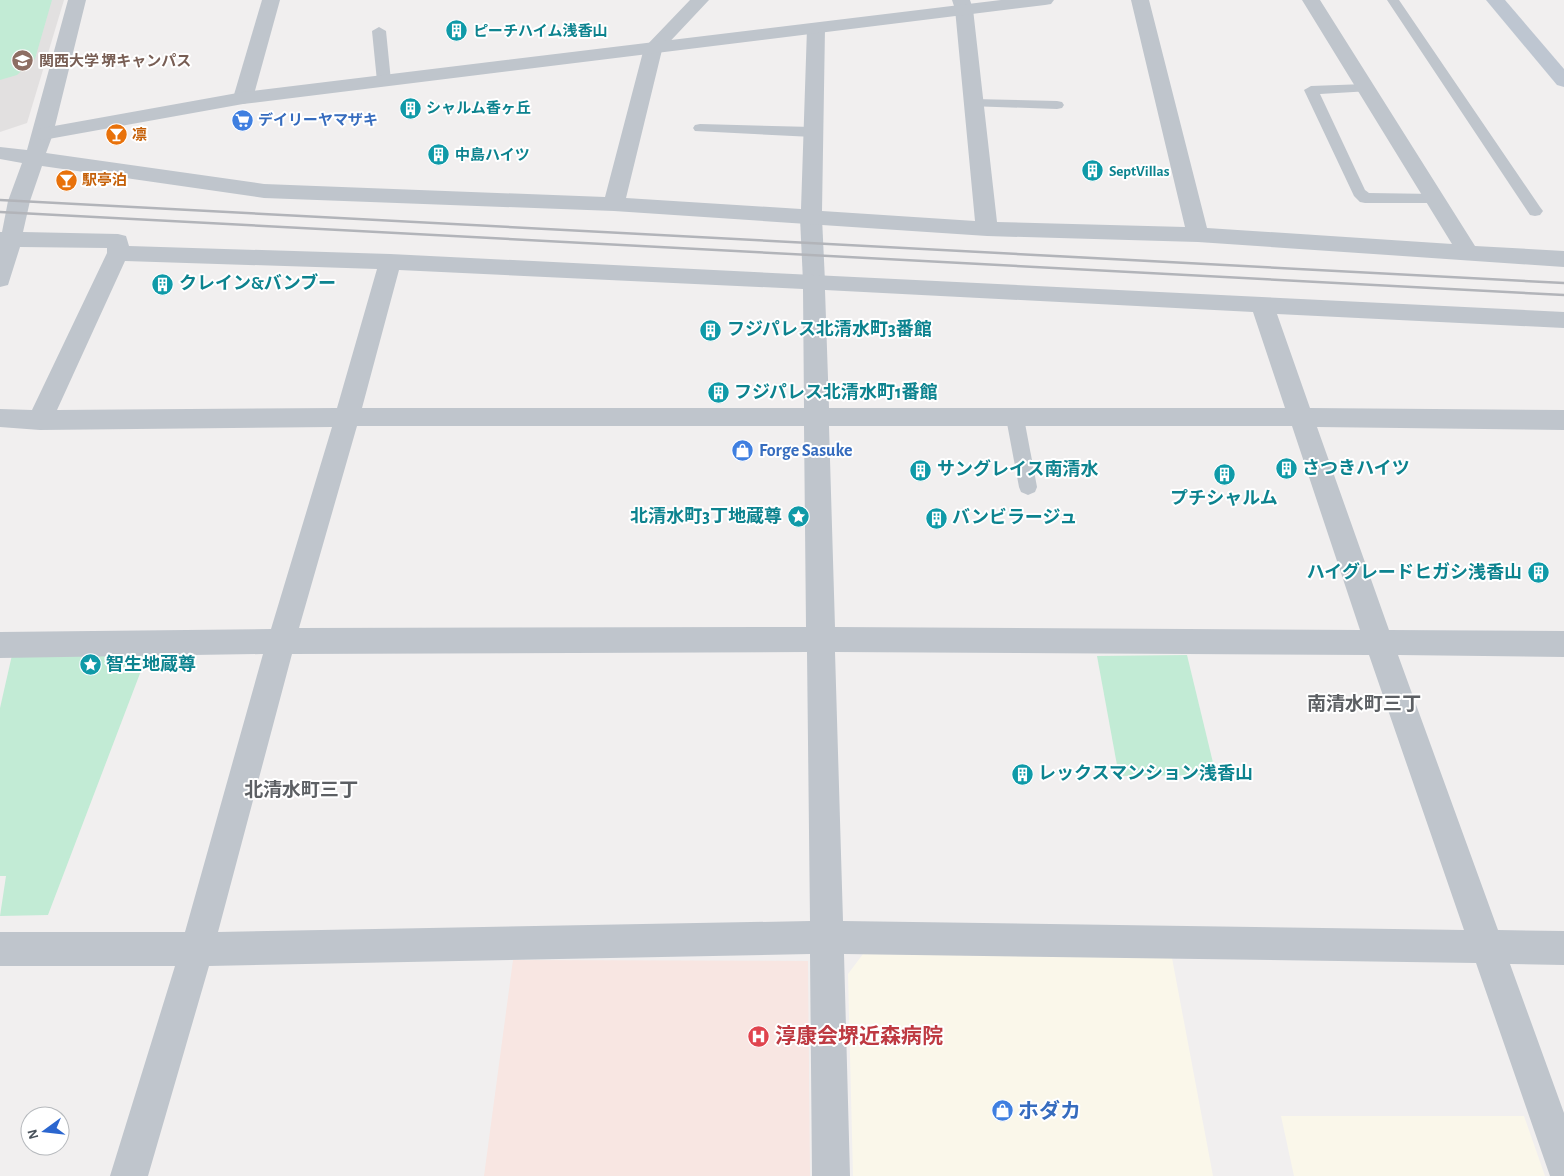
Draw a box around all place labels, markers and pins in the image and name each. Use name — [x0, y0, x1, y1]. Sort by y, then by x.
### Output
building icon: ピーチハイム浅香山 — [445, 19, 469, 43]
place label: ピーチハイム浅香山 — [473, 22, 607, 39]
school or university icon: 関西大学 堺キャンパス — [11, 49, 35, 73]
place label: 関西大学 堺キャンパス — [39, 53, 191, 69]
building icon: シャルム香ヶ丘 — [398, 96, 422, 120]
place label: シャルム香ヶ丘 — [426, 100, 531, 116]
supermarket icon: デイリーヤマザキ — [230, 108, 254, 132]
place label: デイリーヤマザキ — [258, 112, 378, 128]
bar icon: 凛 — [104, 123, 128, 147]
place label: 凛 — [132, 127, 147, 143]
building icon: 中島ハイツ — [427, 143, 451, 167]
place label: 中島ハイツ — [455, 146, 530, 163]
building icon: SeptVillas — [1081, 159, 1105, 183]
place label: SeptVillas — [1109, 164, 1170, 179]
bar icon: 駅亭泊 — [54, 168, 78, 192]
place label: 駅亭泊 — [82, 172, 127, 188]
building icon: クレイン&バンブー — [151, 272, 175, 296]
place label: クレイン&バンブー — [179, 273, 336, 293]
building icon: フジパレス北清水町3番館 — [699, 318, 723, 342]
place label: フジパレス北清水町3番館 — [727, 319, 932, 339]
building icon: フジパレス北清水町1番館 — [706, 381, 730, 405]
place label: フジパレス北清水町1番館 — [734, 382, 937, 402]
shop icon: Forge Sasuke — [731, 439, 755, 463]
place label: Forge Sasuke — [759, 442, 853, 460]
building icon: さつきハイツ — [1274, 457, 1298, 481]
building icon: サングレイス南清水 — [909, 458, 933, 482]
place label: サングレイス南清水 — [937, 459, 1098, 479]
place label: さつきハイツ — [1302, 459, 1410, 478]
building icon: プチシャルム — [1212, 462, 1236, 486]
place label: プチシャルム — [1170, 489, 1278, 508]
place icon: 北清水町3丁地蔵尊 — [786, 505, 810, 529]
place label: 北清水町3丁地蔵尊 — [630, 506, 782, 526]
building icon: バンビラージュ — [924, 506, 948, 530]
place label: バンビラージュ — [952, 507, 1077, 527]
building icon: ハイグレードヒガシ浅香山 — [1526, 561, 1550, 585]
place label: ハイグレードヒガシ浅香山 — [1307, 562, 1522, 582]
place icon: 智生地蔵尊 — [78, 653, 102, 677]
place label: 智生地蔵尊 — [106, 654, 196, 674]
building icon: レックスマンション浅香山 — [1010, 762, 1034, 786]
place label: レックスマンション浅香山 — [1038, 763, 1253, 783]
hospital icon: 淳康会堺近森病院 — [747, 1024, 771, 1048]
place label: 淳康会堺近森病院 — [775, 1025, 943, 1047]
shop icon: ホダカ — [990, 1099, 1014, 1123]
place label: ホダカ — [1018, 1099, 1081, 1122]

